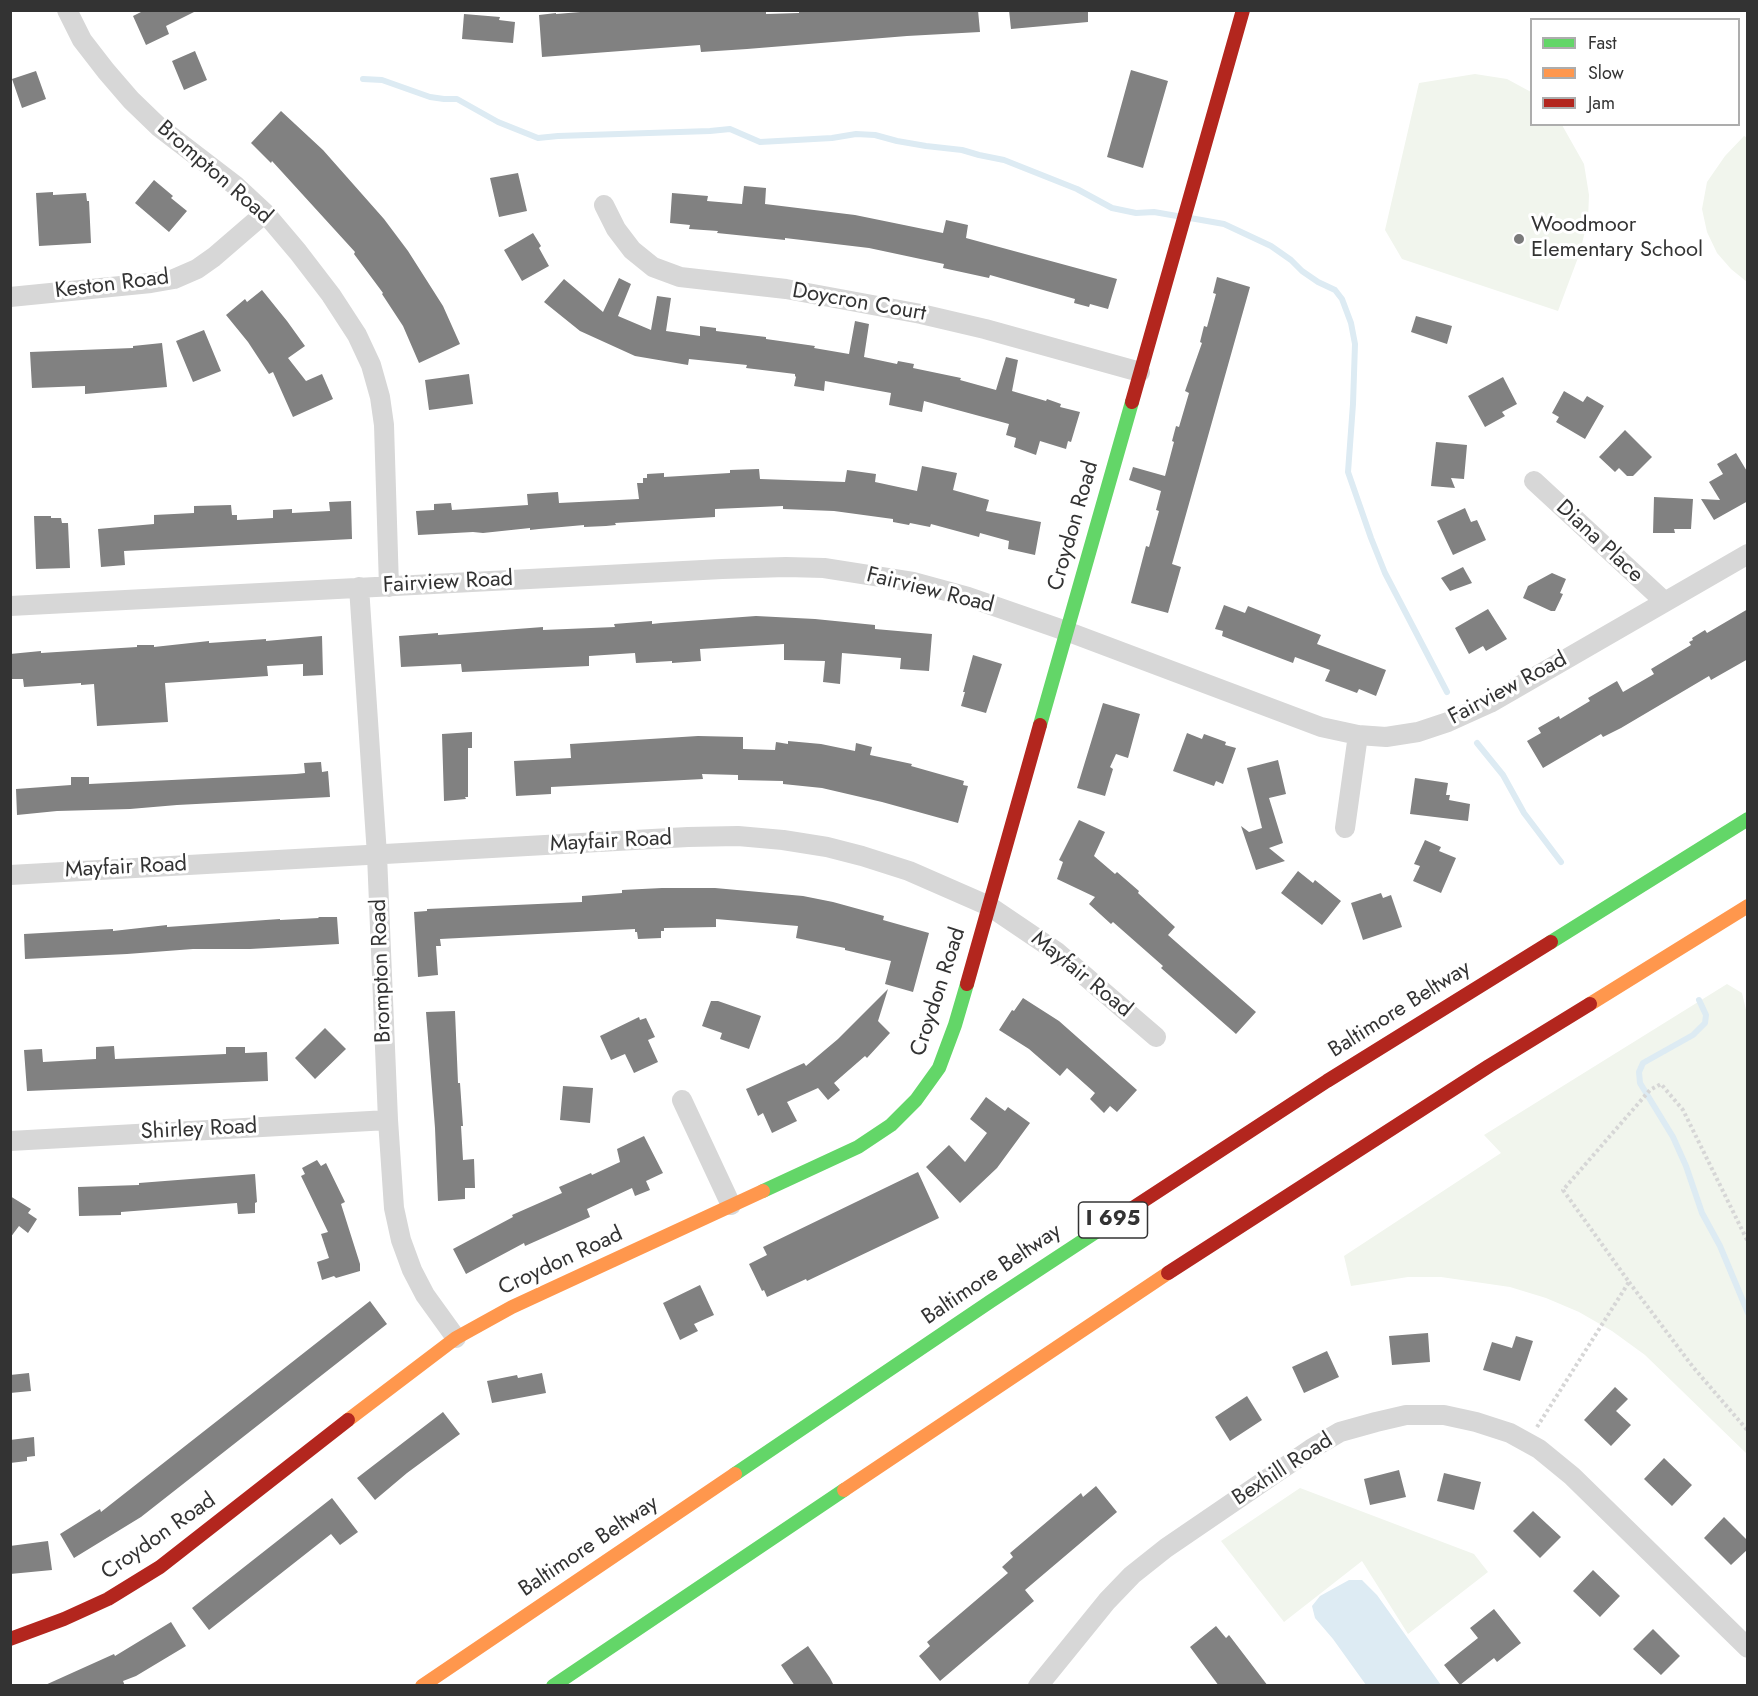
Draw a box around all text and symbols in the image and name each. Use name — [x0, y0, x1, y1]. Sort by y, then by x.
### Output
legend — [1530, 18, 1740, 126]
text: Fast — [1588, 30, 1617, 56]
text: Slow — [1588, 60, 1624, 86]
text: Jam — [1588, 90, 1615, 116]
street label: Brompton Road — [151, 116, 277, 230]
place label: Woodmoor Elementary School — [1531, 213, 1703, 264]
marker: Woodmoor Elementary School — [1512, 232, 1526, 246]
street label: Keston Road — [53, 265, 171, 305]
street label: Doycron Court — [790, 278, 928, 328]
street label: Croydon Road — [1043, 458, 1105, 594]
street label: Diana Place — [1550, 495, 1648, 589]
street label: Fairview Road — [864, 562, 996, 620]
street label: Fairview Road — [382, 566, 514, 600]
street label: Fairview Road — [1444, 647, 1572, 731]
street label: Mayfair Road — [549, 826, 673, 858]
street label: Mayfair Road — [64, 852, 188, 884]
street label: Brompton Road — [366, 899, 398, 1043]
street label: Croydon Road — [906, 924, 972, 1060]
street label: Mayfair Road — [1025, 926, 1137, 1024]
street label: Baltimore Beltway — [1324, 956, 1476, 1064]
street label: Shirley Road — [140, 1114, 258, 1146]
road number: I 695 — [1078, 1202, 1148, 1238]
street label: Baltimore Beltway — [917, 1219, 1067, 1331]
street label: Croydon Road — [495, 1222, 627, 1302]
street label: Bexhill Road — [1228, 1428, 1338, 1512]
street label: Croydon Road — [97, 1488, 221, 1586]
street label: Baltimore Beltway — [514, 1491, 664, 1603]

